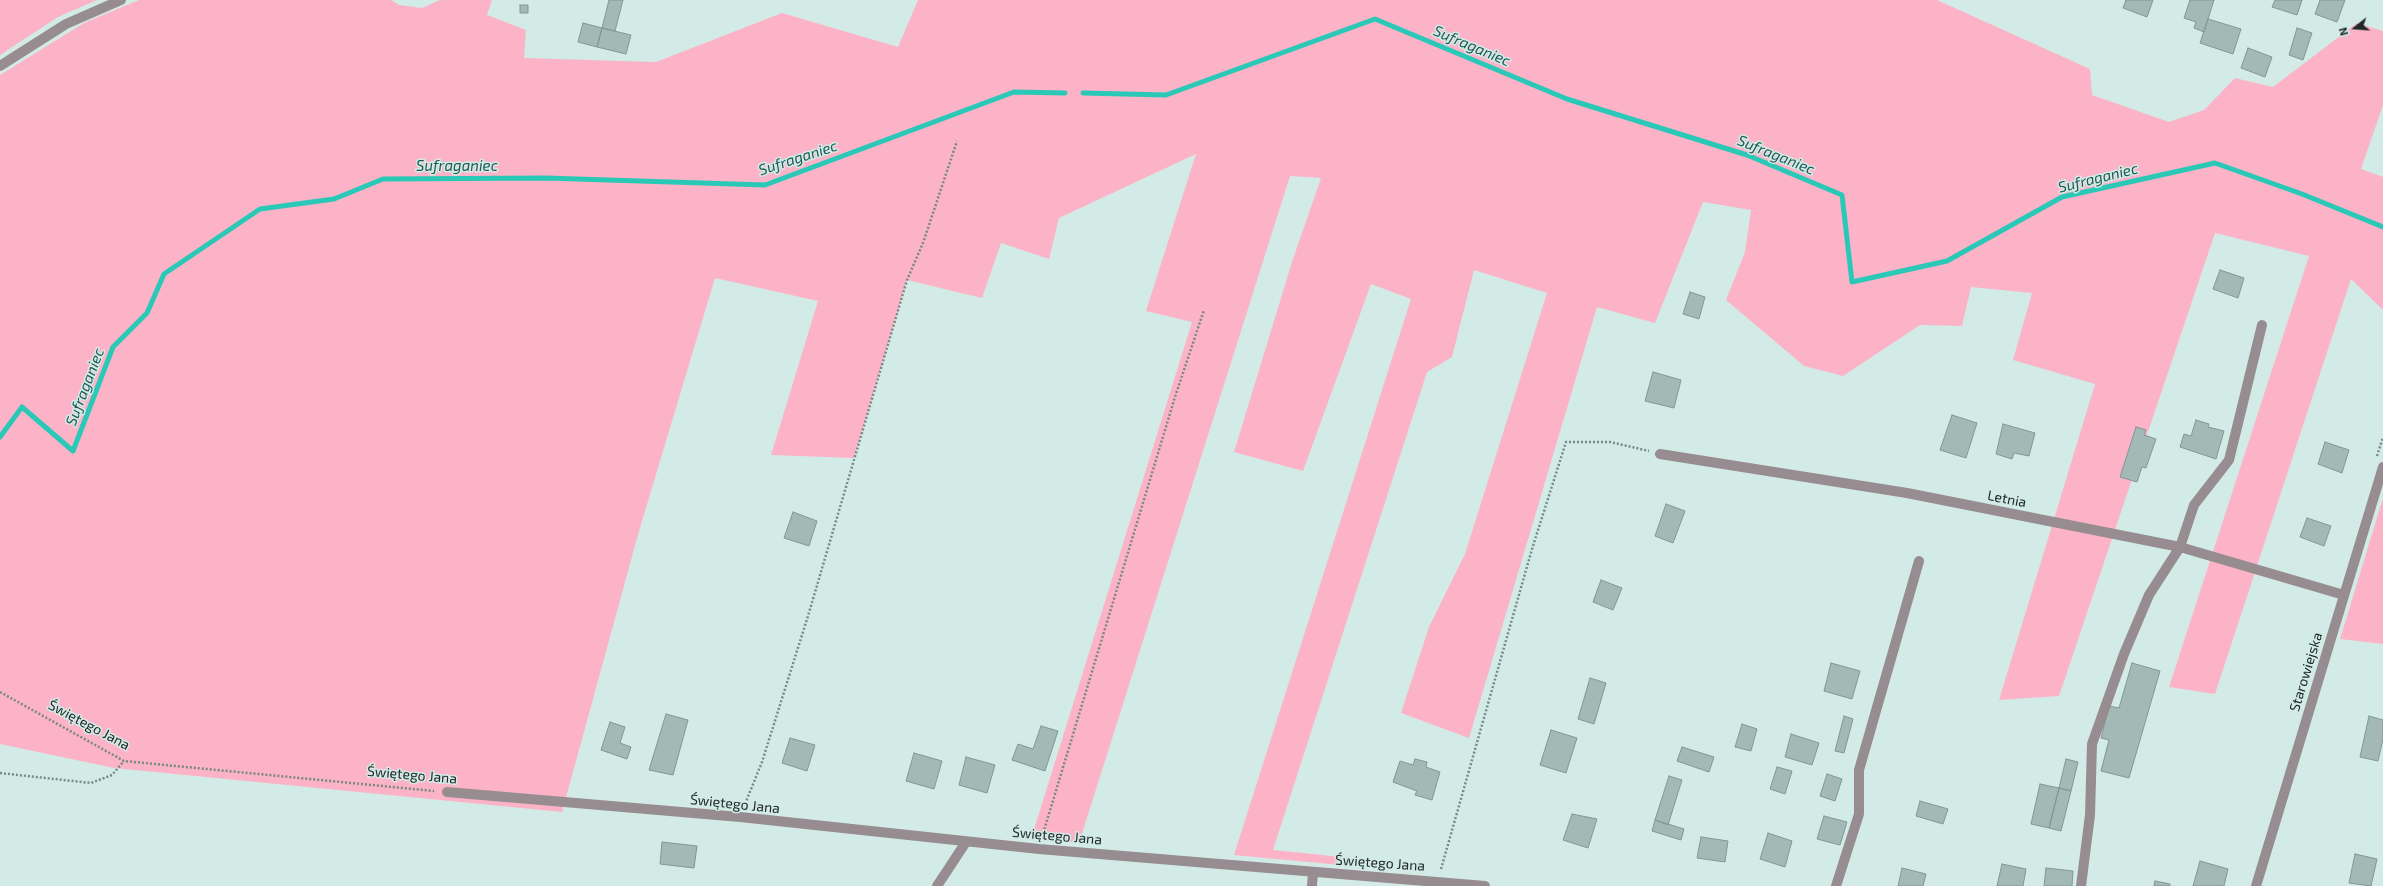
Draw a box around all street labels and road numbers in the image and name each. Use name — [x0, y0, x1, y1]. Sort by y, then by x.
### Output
street label: Letnia — [1986, 487, 2028, 511]
street label: Starowiejska — [2286, 630, 2326, 714]
street label: Świętego Jana — [45, 696, 133, 754]
street label: Świętego Jana — [366, 763, 458, 787]
street label: Świętego Jana — [689, 791, 781, 817]
street label: Świętego Jana — [1011, 824, 1103, 848]
street label: Świętego Jana — [1334, 851, 1426, 875]

